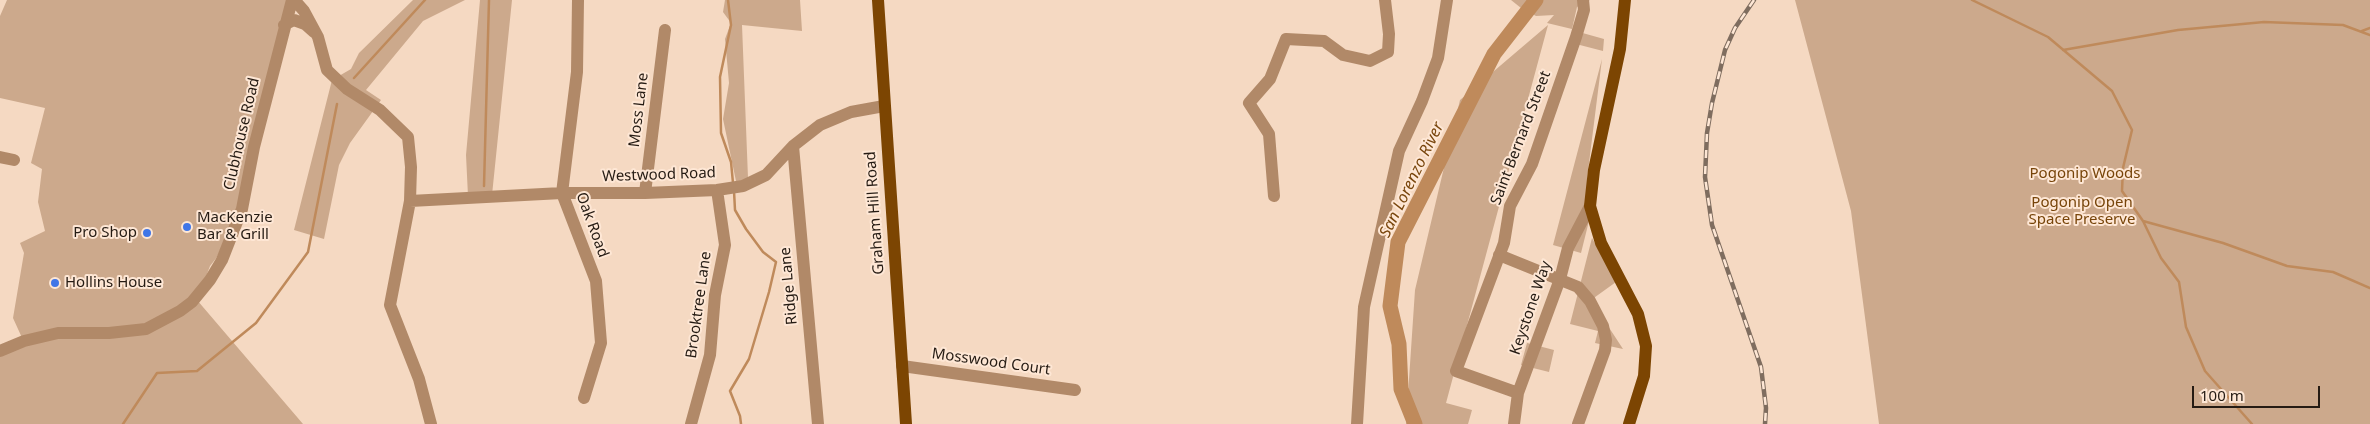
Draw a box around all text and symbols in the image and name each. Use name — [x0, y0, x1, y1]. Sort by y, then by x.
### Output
street label: Saint Bernard Street — [1487, 68, 1555, 208]
street label: Moss Lane — [625, 72, 653, 148]
street label: Clubhouse Road — [220, 76, 264, 192]
water label: San Lorenzo River — [1376, 119, 1448, 241]
street label: Graham Hill Road — [862, 151, 888, 275]
street label: Westwood Road — [602, 164, 716, 186]
park label: Pogonip Woods — [2030, 165, 2140, 183]
street label: Oak Road — [572, 190, 612, 260]
park label: Pogonip Open Space Preserve — [2029, 194, 2135, 229]
place label: MacKenzie Bar & Grill — [197, 209, 273, 244]
marker: MacKenzie Bar & Grill — [181, 221, 193, 233]
place label: Pro Shop — [73, 224, 137, 242]
marker: Pro Shop — [141, 227, 153, 239]
street label: Ridge Lane — [777, 246, 801, 326]
street label: Brooktree Lane — [683, 250, 715, 360]
street label: Keystone Way — [1507, 259, 1555, 357]
place label: Hollins House — [65, 274, 162, 292]
marker: Hollins House — [49, 277, 61, 289]
street label: Mosswood Court — [931, 345, 1051, 379]
scale bar — [2195, 376, 2322, 408]
text: 100 m — [2200, 385, 2244, 405]

